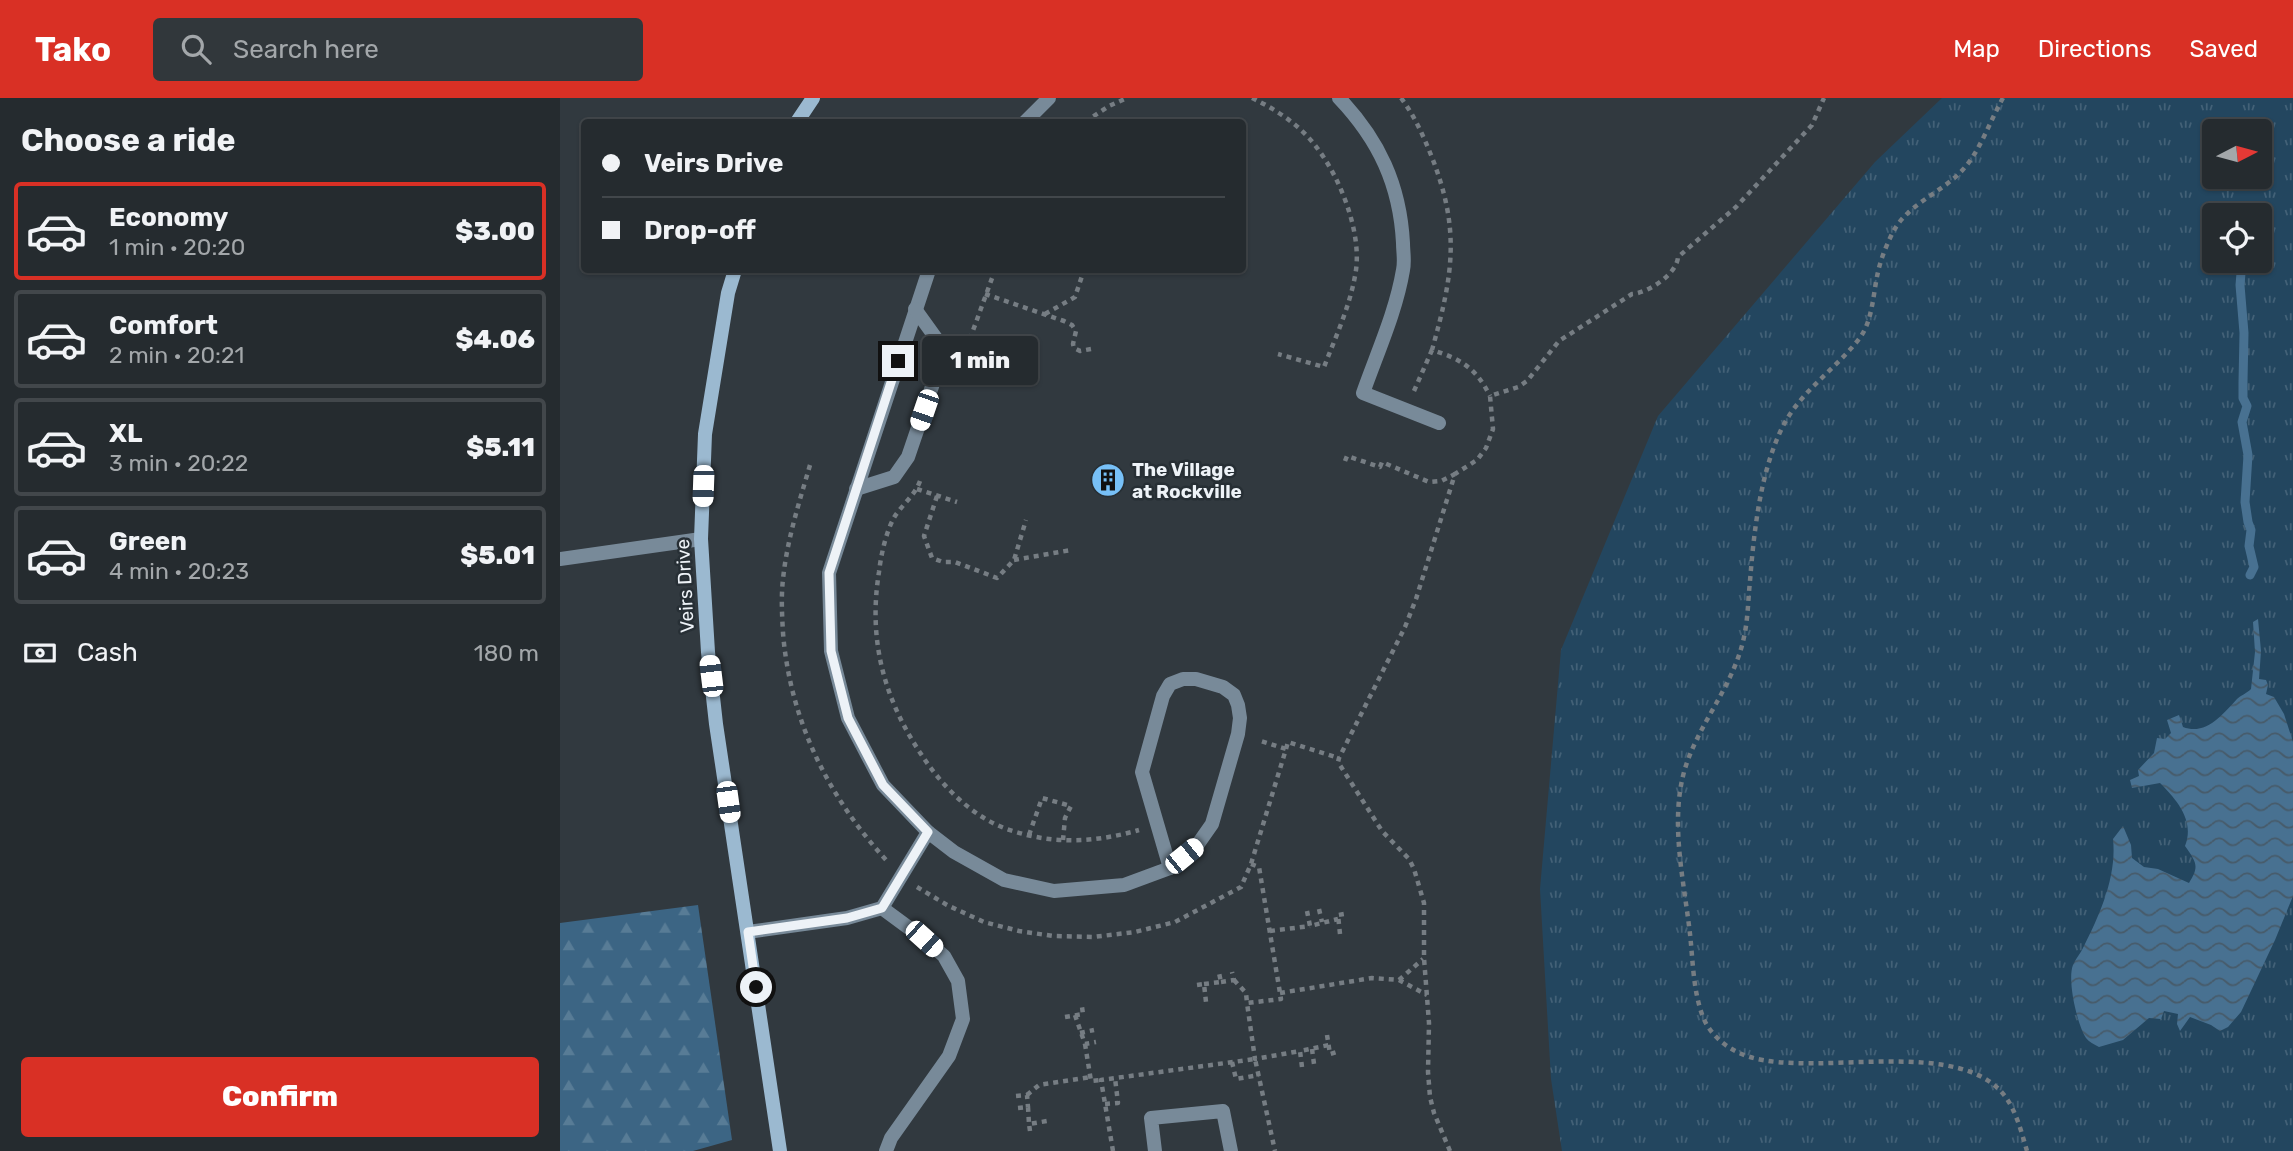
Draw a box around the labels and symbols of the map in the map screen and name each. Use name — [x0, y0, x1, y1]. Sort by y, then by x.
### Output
north arrow — [2202, 119, 2272, 189]
callout: 1 min — [922, 336, 1038, 386]
route end — [882, 345, 914, 377]
car — [908, 387, 941, 433]
place label: The Village at Rockville — [1132, 458, 1242, 503]
building icon: The Village at Rockville — [1089, 461, 1127, 499]
car — [692, 465, 715, 507]
street label: Veirs Drive — [671, 538, 699, 634]
car — [699, 654, 724, 698]
car — [715, 780, 742, 824]
car — [1162, 835, 1207, 877]
car — [902, 917, 947, 961]
route start — [740, 971, 772, 1003]

